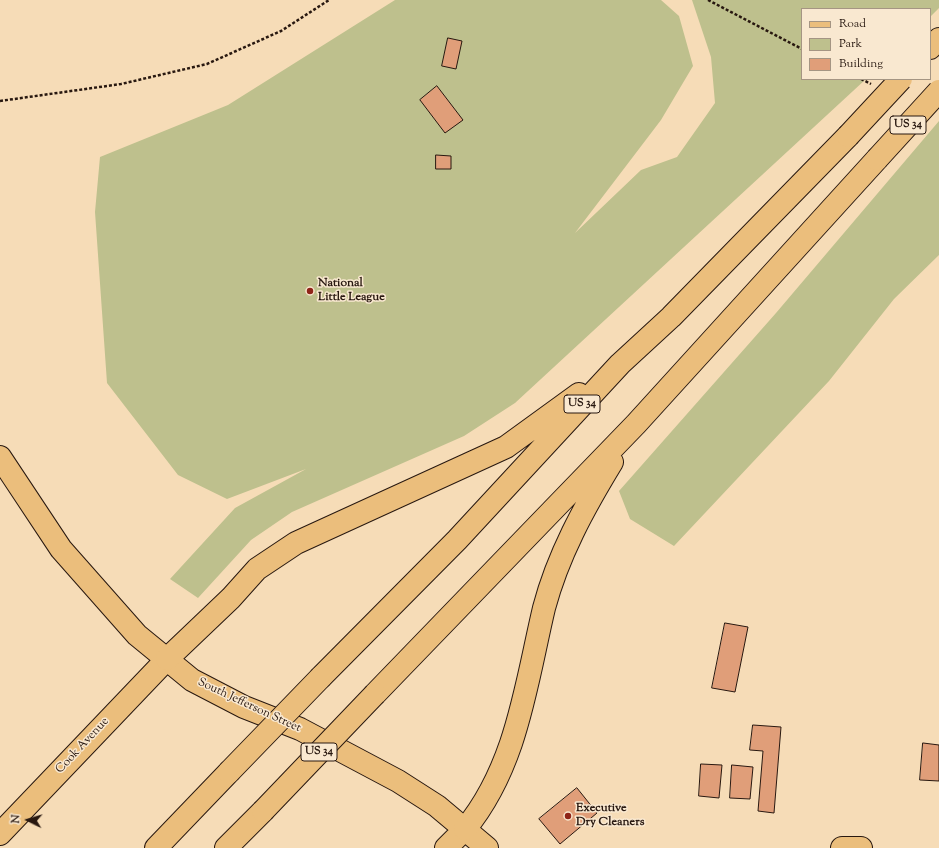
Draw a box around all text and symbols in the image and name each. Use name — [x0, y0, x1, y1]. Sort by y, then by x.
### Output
legend — [801, 8, 931, 80]
text: Road — [839, 15, 866, 33]
text: Park — [839, 35, 862, 53]
text: Building — [839, 55, 883, 73]
road number: US 34 — [890, 116, 926, 134]
place label: National Little League — [318, 277, 385, 305]
marker: National Little League — [305, 286, 315, 296]
road number: US 34 — [564, 395, 600, 413]
street label: South Jefferson Street — [195, 676, 303, 736]
street label: Cook Avenue — [53, 715, 113, 777]
road number: US 34 — [301, 743, 337, 761]
north arrow — [8, 800, 48, 840]
place label: Executive Dry Cleaners — [576, 802, 644, 830]
marker: Executive Dry Cleaners — [563, 811, 573, 821]
text: N — [8, 814, 24, 824]

